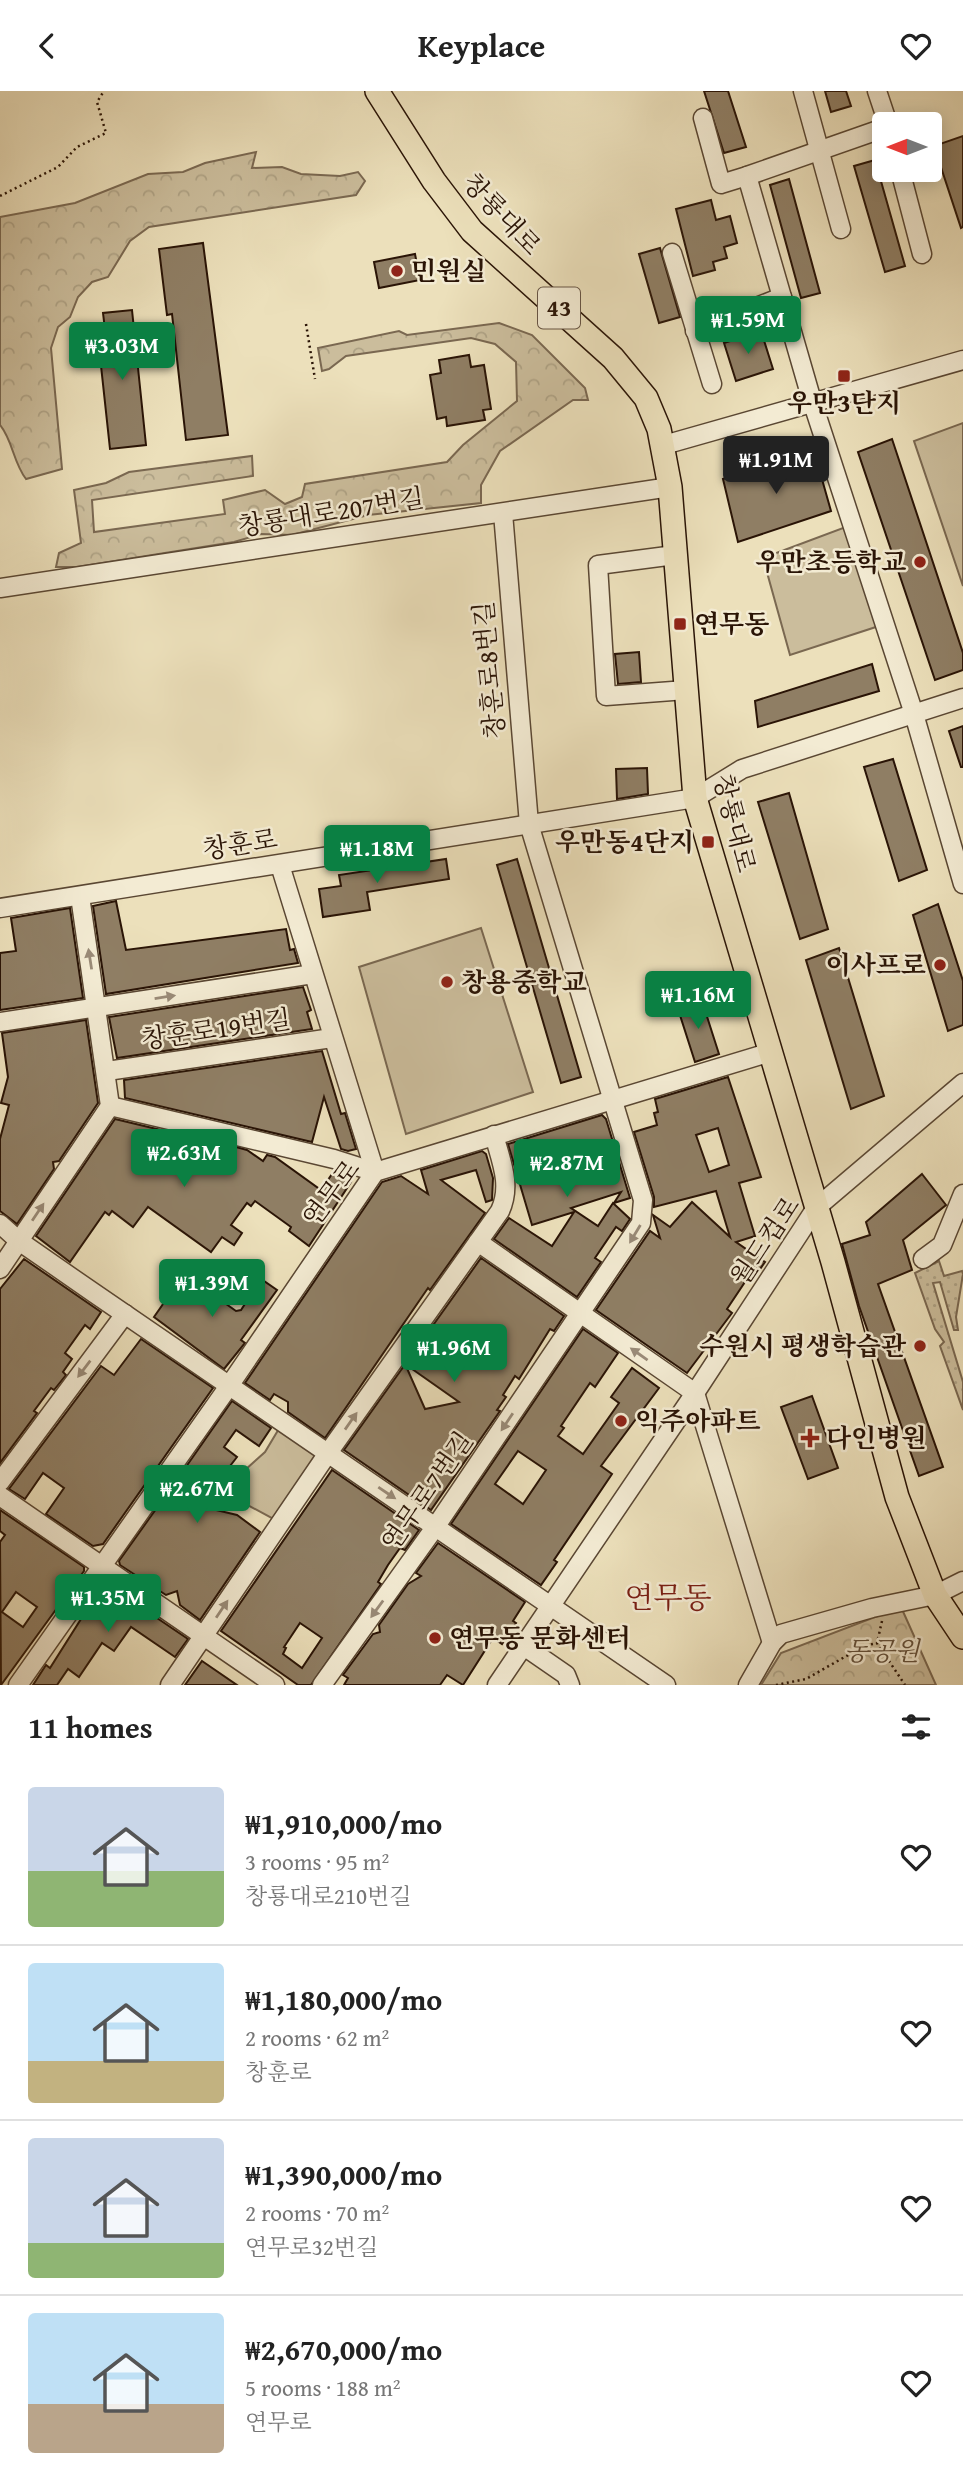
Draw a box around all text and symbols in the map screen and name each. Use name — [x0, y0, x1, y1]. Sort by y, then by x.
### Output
text: Keyplace — [418, 22, 545, 69]
icon: back — [28, 27, 66, 65]
icon: heart — [897, 27, 935, 65]
north arrow — [872, 112, 942, 182]
map controls — [872, 112, 942, 182]
street label: 창룡대로 — [454, 164, 551, 264]
place label: 민원실 — [411, 251, 486, 290]
marker: 민원실 — [389, 263, 405, 279]
road number: 43 — [538, 287, 580, 329]
pin: ₩1.59M — [691, 296, 805, 356]
text: ₩1.59M — [711, 302, 785, 335]
pin: ₩3.03M — [65, 323, 179, 382]
text: ₩3.03M — [85, 328, 159, 361]
marker: 우만3단지 — [836, 368, 852, 384]
place label: 우만3단지 — [787, 383, 901, 422]
pin: ₩1.91M — [719, 437, 833, 496]
text: ₩1.91M — [739, 442, 813, 475]
street label: 창룡대로207번길 — [235, 478, 427, 545]
place label: 우만초등학교 — [755, 542, 906, 581]
marker: 우만초등학교 — [912, 554, 928, 570]
street label: 창훈로8번길 — [463, 600, 514, 741]
place label: 연무동 — [694, 604, 769, 643]
marker: 연무동 — [672, 616, 688, 632]
street label: 창룡대로 — [704, 769, 767, 876]
street label: 창훈로 — [200, 818, 280, 869]
place label: 우만동4단지 — [555, 822, 694, 861]
pin: ₩1.18M — [320, 825, 434, 885]
text: ₩1.18M — [340, 831, 414, 864]
marker: 우만동4단지 — [700, 834, 716, 850]
place label: 이사프로 — [826, 945, 926, 984]
one-way arrow — [84, 948, 95, 970]
marker: 이사프로 — [932, 957, 948, 973]
place label: 창용중학교 — [461, 962, 587, 1001]
pin: ₩1.16M — [641, 971, 755, 1031]
marker: 창용중학교 — [439, 974, 455, 990]
text: ₩1.16M — [661, 977, 735, 1010]
one-way arrow — [154, 991, 176, 1002]
street label: 창훈로19번길 — [139, 999, 293, 1058]
pin: ₩2.63M — [127, 1129, 241, 1189]
text: ₩2.63M — [147, 1135, 221, 1168]
pin: ₩2.87M — [510, 1139, 624, 1199]
text: ₩2.87M — [530, 1145, 604, 1178]
street label: 연무로 — [292, 1151, 369, 1235]
street label: 월드컵로 — [720, 1188, 809, 1293]
one-way arrow — [32, 1202, 45, 1222]
one-way arrow — [628, 1224, 641, 1243]
pin: ₩1.39M — [155, 1259, 269, 1319]
text: ₩1.39M — [175, 1265, 249, 1298]
pin: ₩1.96M — [397, 1325, 511, 1384]
place label: 수원시 평생학습관 — [699, 1326, 907, 1365]
text: ₩1.96M — [417, 1330, 491, 1363]
marker: 수원시 평생학습관 — [912, 1338, 928, 1354]
one-way arrow — [630, 1347, 648, 1361]
one-way arrow — [78, 1360, 92, 1378]
place label: 익주아파트 — [635, 1401, 761, 1440]
one-way arrow — [344, 1412, 358, 1430]
one-way arrow — [500, 1413, 514, 1431]
marker: 익주아파트 — [613, 1413, 629, 1429]
place label: 다인병원 — [826, 1418, 926, 1457]
street label: 연무로7번길 — [371, 1423, 482, 1558]
marker: 다인병원 — [800, 1428, 820, 1448]
pin: ₩2.67M — [140, 1465, 254, 1525]
text: ₩2.67M — [160, 1471, 234, 1504]
one-way arrow — [378, 1486, 396, 1500]
pin: ₩1.35M — [51, 1575, 165, 1634]
district label: 연무동 — [625, 1575, 711, 1619]
text: ₩1.35M — [71, 1580, 145, 1613]
one-way arrow — [215, 1599, 228, 1618]
one-way arrow — [370, 1600, 384, 1618]
place label: 연무동 문화센터 — [449, 1618, 631, 1657]
marker: 연무동 문화센터 — [427, 1630, 443, 1646]
park label: 동공원 — [844, 1631, 922, 1670]
text: 11 homes — [28, 1705, 153, 1749]
icon: filters — [897, 1708, 935, 1746]
text: ₩1,910,000/mo — [245, 1801, 442, 1845]
icon: home — [84, 1815, 168, 1899]
icon: heart — [897, 1838, 935, 1876]
text: 3 rooms · 95 m² — [245, 1845, 389, 1878]
text: 창룡대로210번길 — [245, 1879, 412, 1912]
text: ₩1,180,000/mo — [245, 1977, 442, 2021]
icon: home — [84, 1991, 168, 2075]
icon: heart — [897, 2014, 935, 2052]
text: 2 rooms · 62 m² — [245, 2021, 389, 2054]
text: 창훈로 — [245, 2055, 312, 2088]
text: ₩1,390,000/mo — [245, 2152, 442, 2196]
icon: home — [84, 2166, 168, 2250]
icon: heart — [897, 2189, 935, 2227]
text: 2 rooms · 70 m² — [245, 2196, 389, 2229]
text: 연무로32번길 — [245, 2230, 378, 2263]
text: ₩2,670,000/mo — [245, 2327, 442, 2371]
icon: home — [84, 2341, 168, 2425]
icon: heart — [897, 2364, 935, 2402]
text: 5 rooms · 188 m² — [245, 2371, 400, 2404]
text: 연무로 — [245, 2405, 312, 2438]

